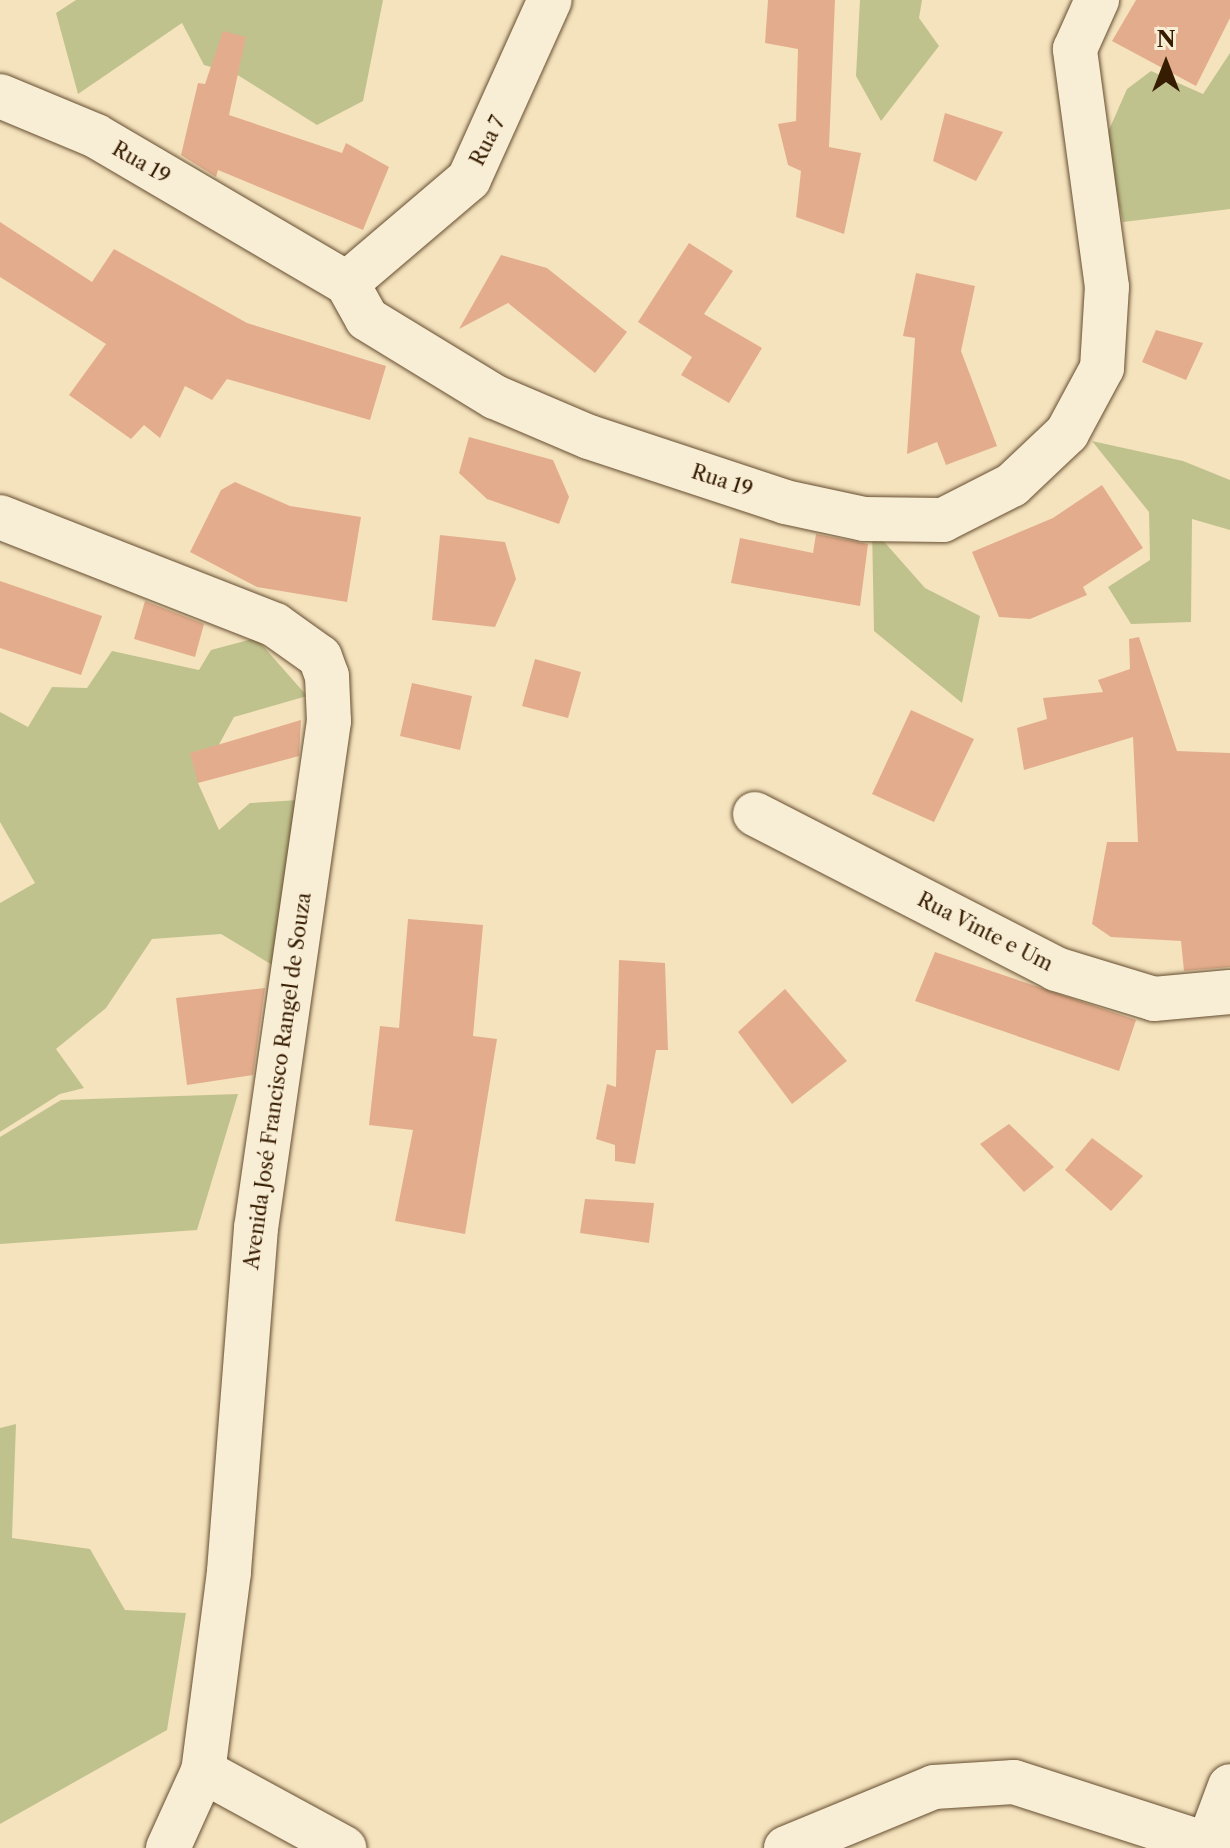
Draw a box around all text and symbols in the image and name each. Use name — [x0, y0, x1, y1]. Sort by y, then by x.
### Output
north arrow — [1126, 24, 1206, 104]
text: N — [1156, 26, 1176, 53]
street label: Rua 7 — [465, 112, 511, 170]
street label: Rua 19 — [108, 137, 174, 189]
street label: Rua 19 — [688, 460, 756, 502]
street label: Rua Vinte e Um — [913, 887, 1057, 977]
street label: Avenida José Francisco Rangel de Souza — [240, 891, 316, 1271]

